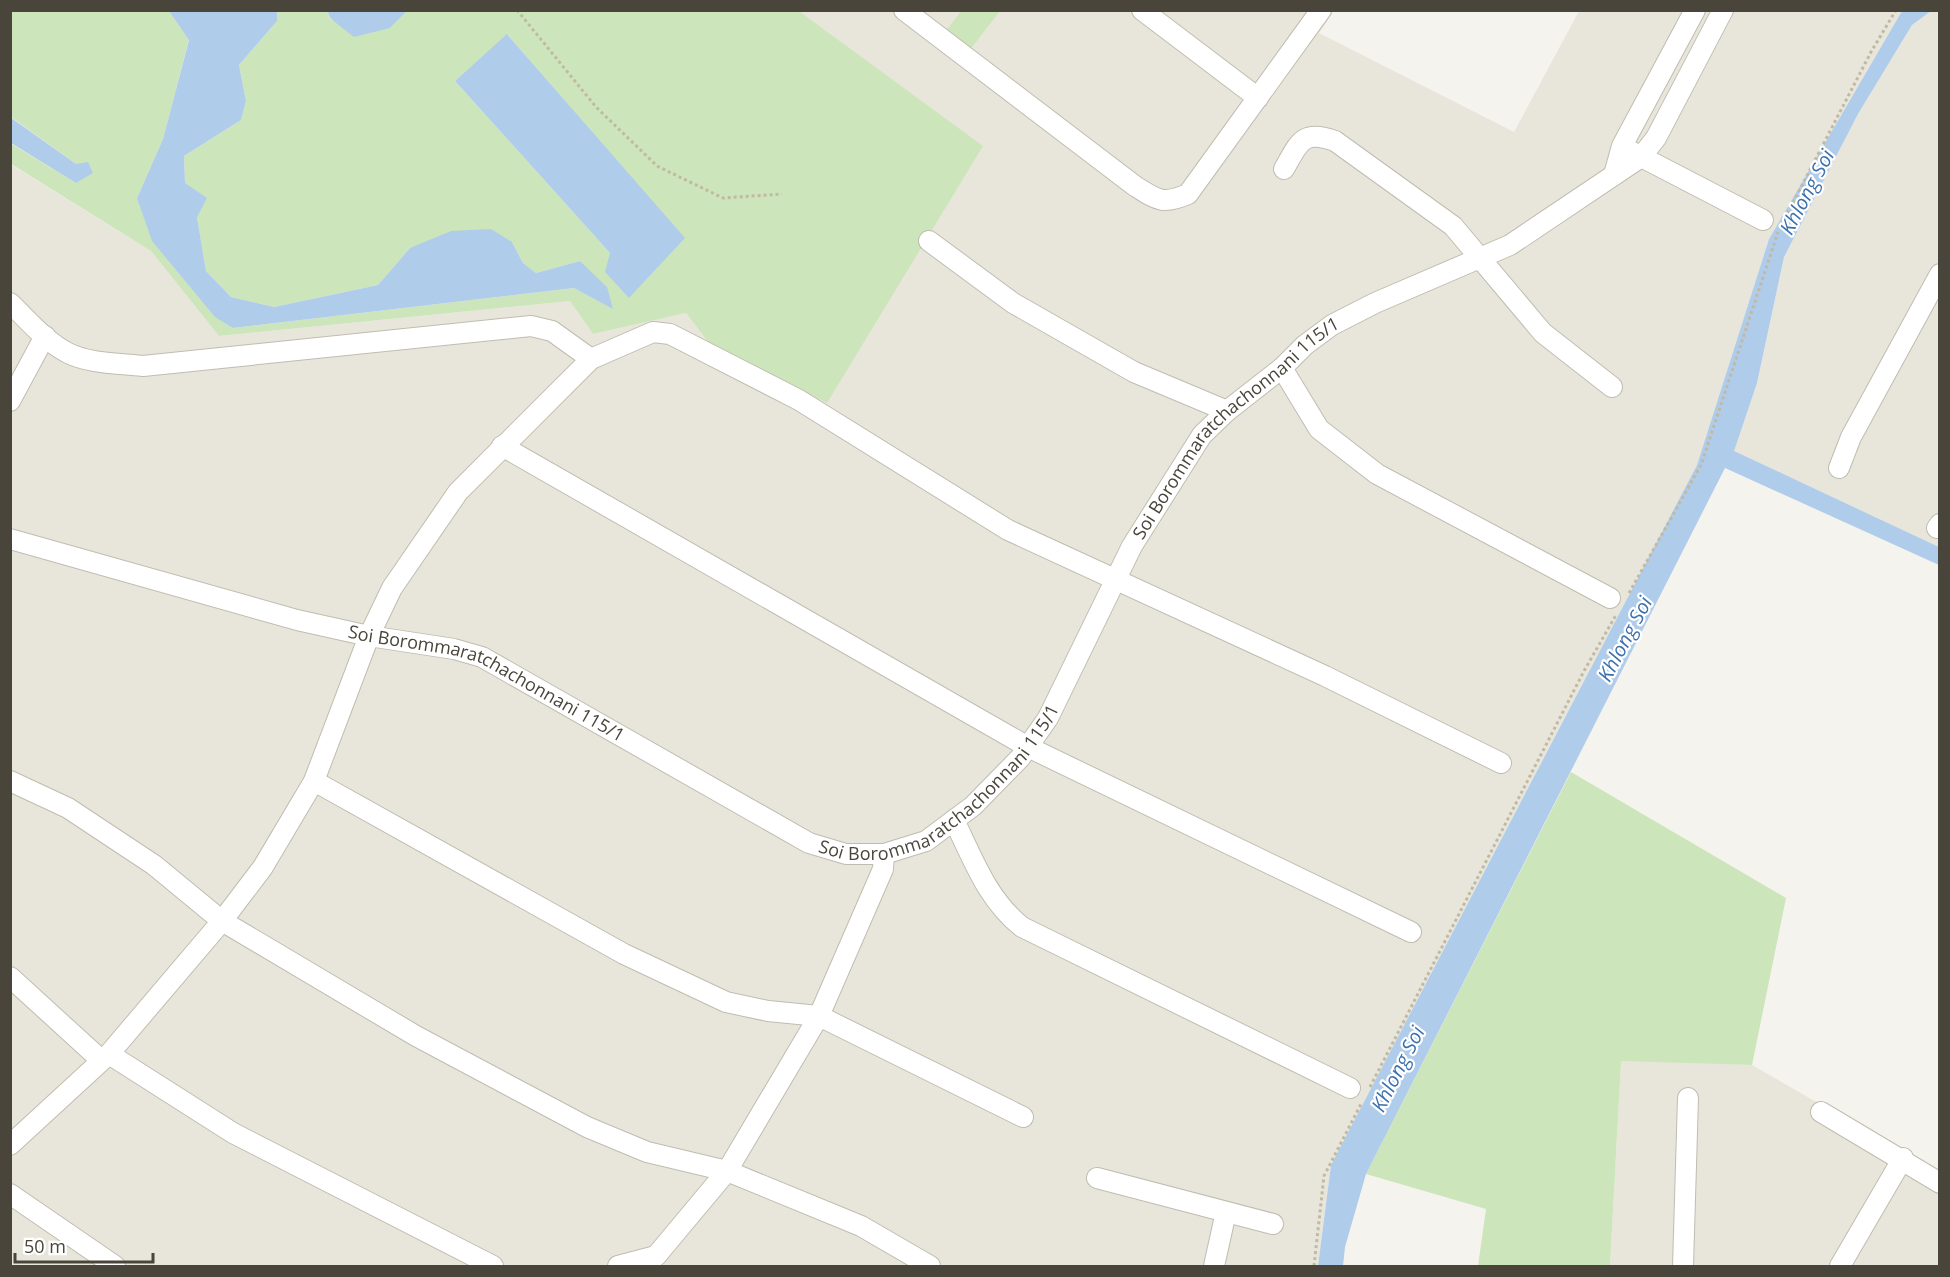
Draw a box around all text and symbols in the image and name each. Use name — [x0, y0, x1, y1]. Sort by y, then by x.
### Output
water label: Khlong Soi — [1773, 144, 1841, 239]
street label: Soi Borommaratchachonnani 115/1 — [1126, 311, 1343, 543]
water label: Khlong Soi — [1591, 591, 1659, 686]
street label: Soi Borommaratchachonnani 115/1 — [346, 619, 629, 747]
street label: Soi Borommaratchachonnani 115/1 — [816, 700, 1064, 865]
water label: Khlong Soi — [1365, 1021, 1431, 1116]
scale bar — [15, 1226, 153, 1264]
text: 50 m — [24, 1234, 66, 1258]

